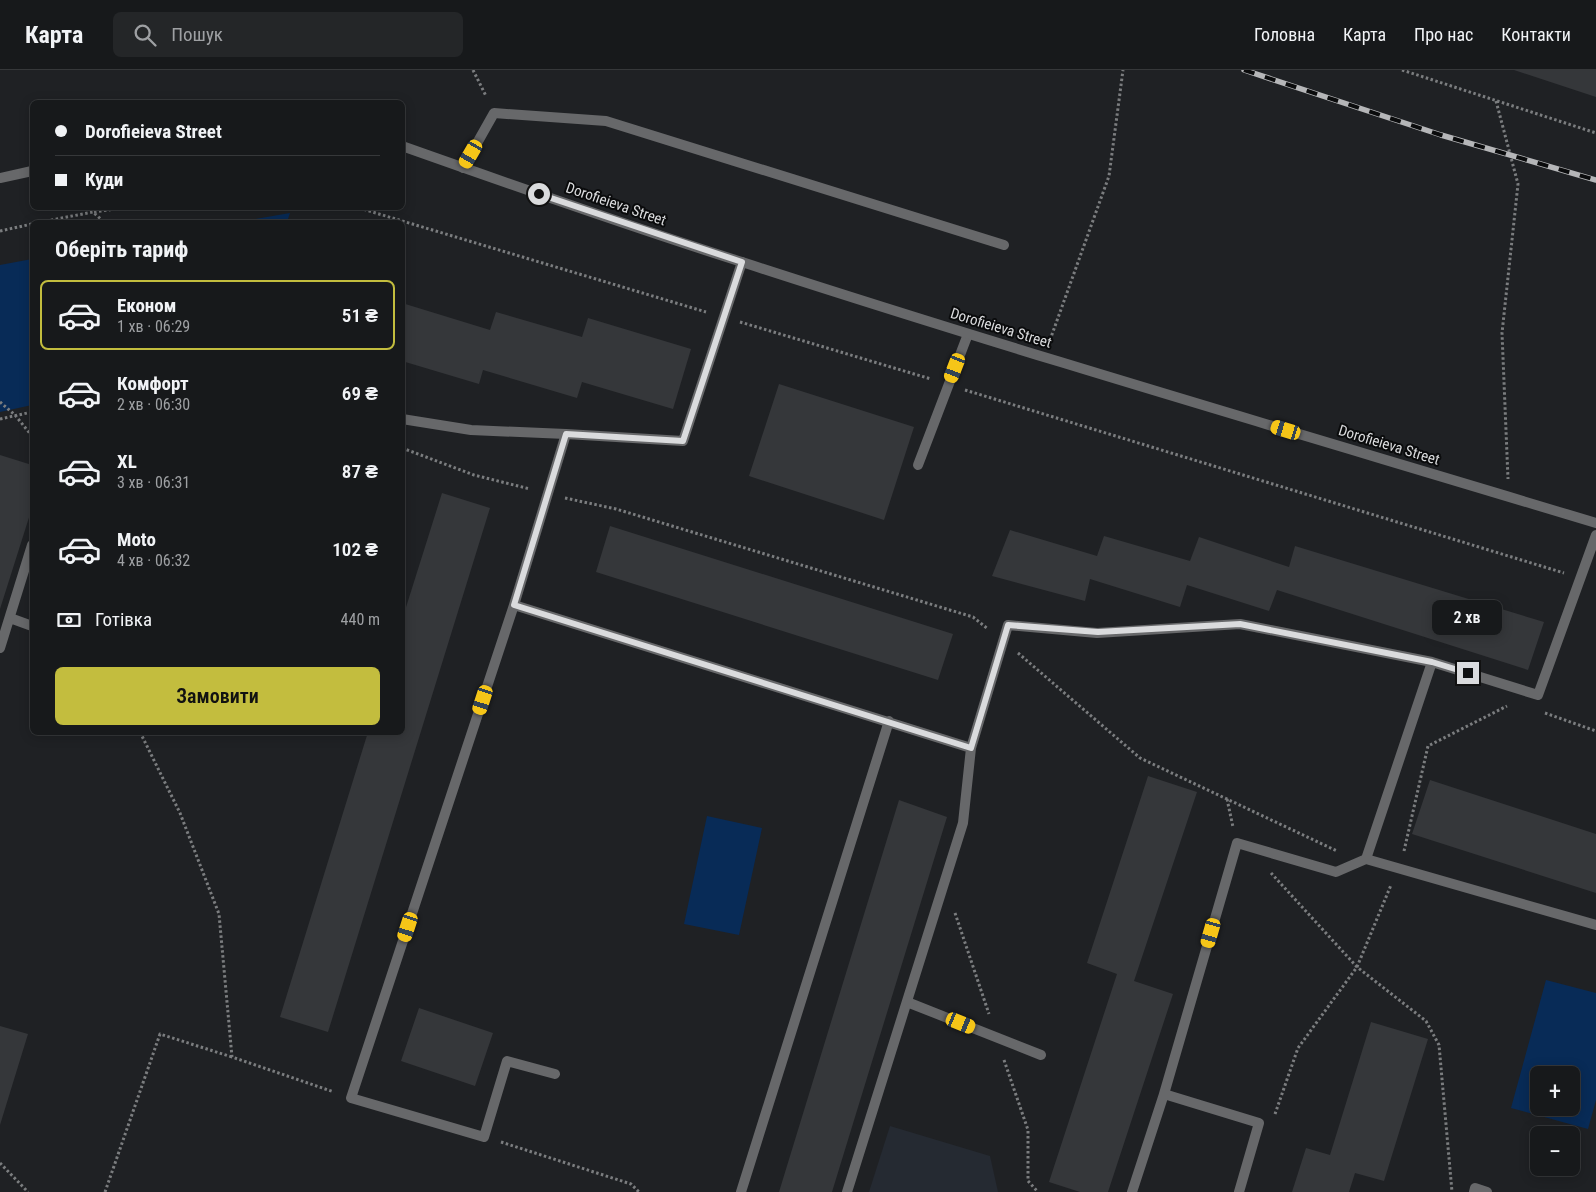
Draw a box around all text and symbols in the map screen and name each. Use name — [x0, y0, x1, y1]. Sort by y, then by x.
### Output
search box — [113, 12, 463, 57]
text: Карта — [25, 21, 83, 49]
icon: search — [131, 21, 159, 49]
text: Пошук — [171, 23, 223, 46]
text: Головна — [1254, 24, 1315, 45]
text: Карта — [1343, 24, 1386, 45]
text: Про нас — [1414, 24, 1473, 45]
text: Контакти — [1501, 24, 1571, 45]
text: Dorofieieva Street — [85, 120, 222, 143]
car — [457, 137, 484, 171]
text: Куди — [85, 168, 123, 191]
street label: Dorofieieva Street — [563, 178, 669, 230]
route start — [528, 183, 550, 205]
text: Оберіть тариф — [55, 237, 188, 262]
icon: car — [57, 293, 102, 338]
text: Економ — [117, 294, 176, 317]
text: 51 ₴ — [342, 304, 378, 327]
street label: Dorofieieva Street — [948, 304, 1054, 352]
text: 1 хв · 06:29 — [117, 317, 190, 336]
car — [942, 351, 967, 385]
icon: car — [57, 371, 102, 416]
text: Комфорт — [117, 372, 189, 395]
text: 69 ₴ — [342, 382, 378, 405]
text: 2 хв · 06:30 — [117, 395, 190, 414]
car — [1269, 418, 1302, 442]
street label: Dorofieieva Street — [1336, 421, 1442, 469]
icon: car — [57, 449, 102, 494]
text: XL — [117, 450, 137, 473]
text: 87 ₴ — [342, 460, 378, 483]
text: 3 хв · 06:31 — [117, 473, 190, 492]
icon: car — [57, 527, 102, 572]
text: Moto — [117, 528, 156, 551]
text: 102 ₴ — [332, 538, 378, 561]
text: 4 хв · 06:32 — [117, 551, 190, 570]
callout: 2 хв — [1433, 600, 1503, 636]
icon: cash — [55, 606, 83, 634]
text: Готівка — [95, 608, 152, 631]
text: 2 хв — [1454, 608, 1480, 627]
text: 440 m — [341, 610, 380, 629]
route end — [1457, 662, 1479, 684]
button: Замовити — [55, 667, 380, 725]
car — [471, 683, 494, 717]
car — [396, 910, 419, 944]
car — [1199, 917, 1222, 949]
car — [944, 1010, 977, 1036]
map controls — [1530, 1066, 1580, 1176]
button: + — [1530, 1066, 1580, 1116]
button: − — [1530, 1126, 1580, 1176]

